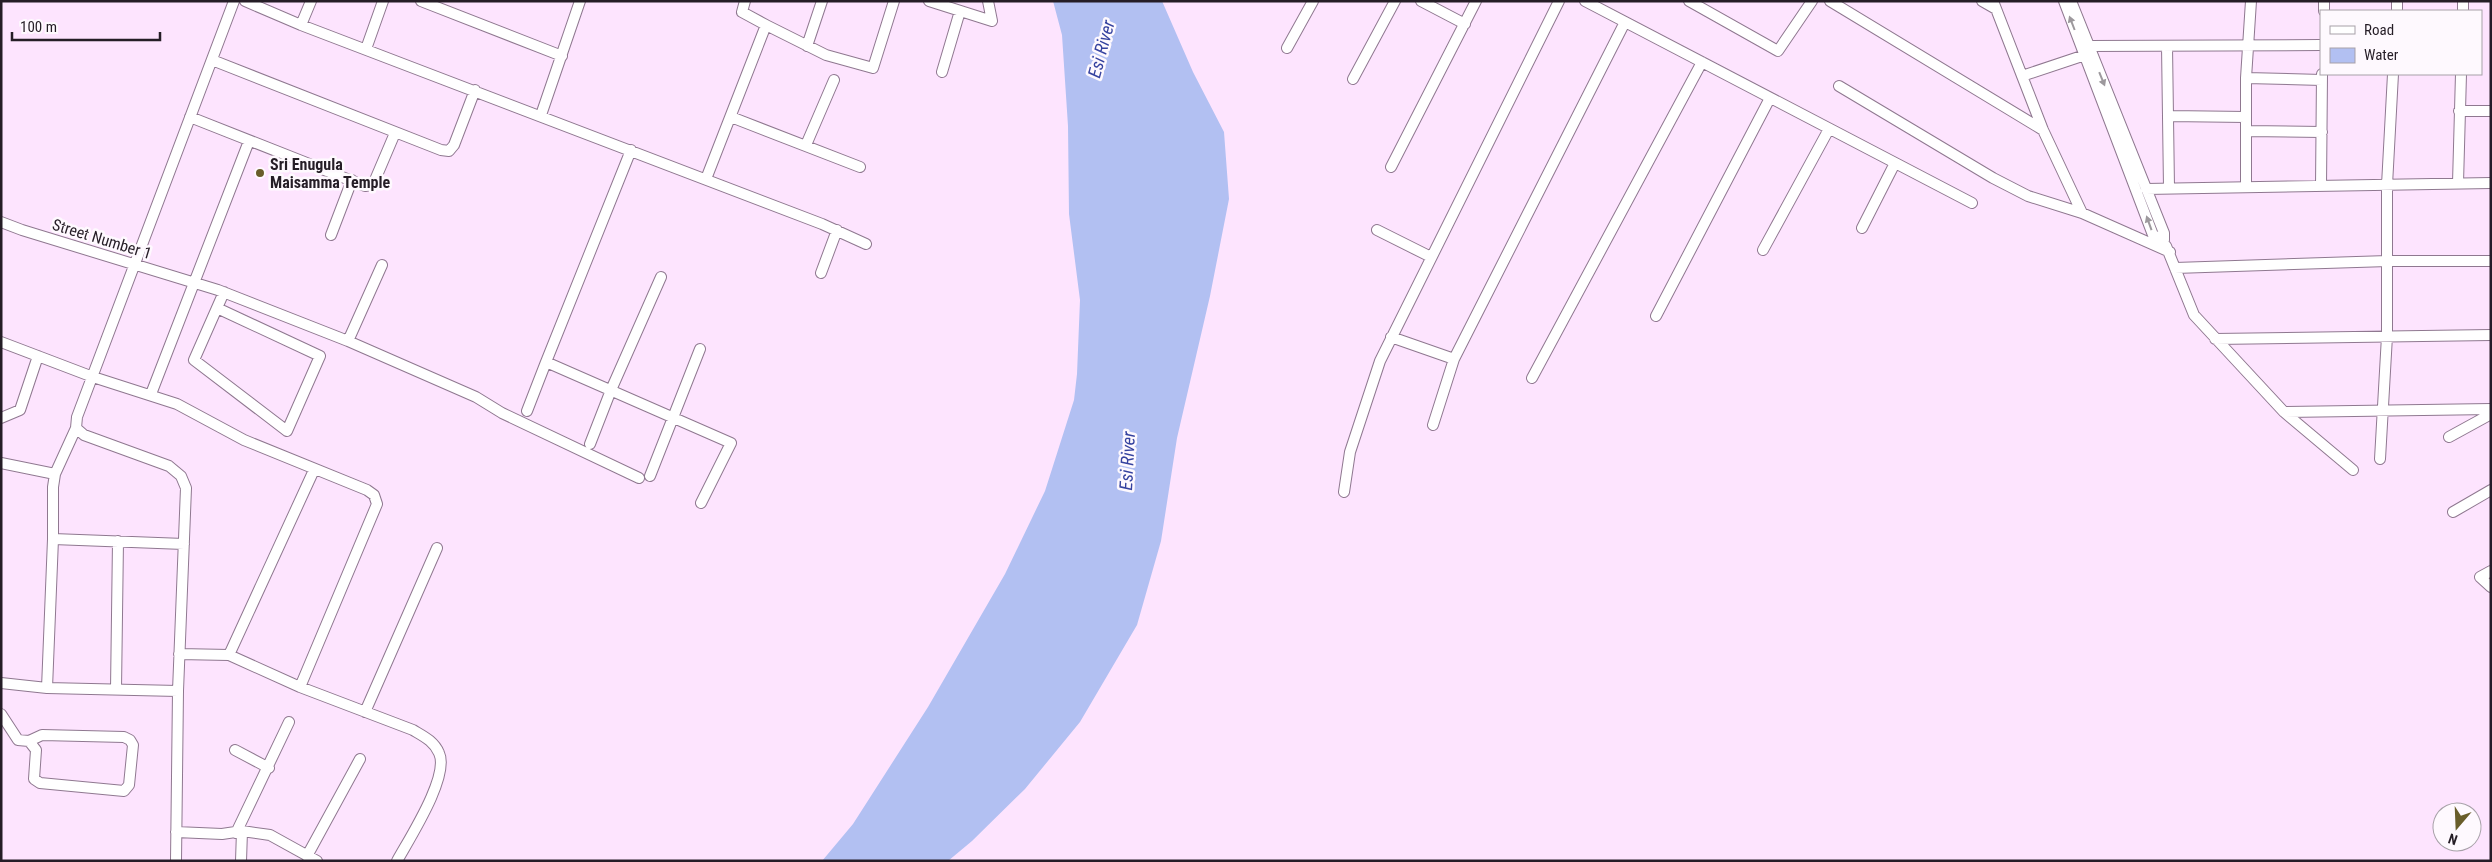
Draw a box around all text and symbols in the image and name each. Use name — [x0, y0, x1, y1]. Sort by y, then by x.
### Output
scale bar — [12, 10, 160, 42]
legend — [2320, 10, 2482, 75]
one-way arrow — [2068, 15, 2075, 30]
water label: Esi River — [1083, 17, 1119, 80]
text: 100 m — [20, 18, 57, 36]
text: Road — [2364, 21, 2394, 39]
text: Water — [2364, 46, 2399, 64]
one-way arrow — [2098, 72, 2106, 87]
place label: Sri Enugula Maisamma Temple — [270, 155, 390, 192]
marker: Sri Enugula Maisamma Temple — [254, 167, 266, 179]
street label: Street Number 1 — [50, 215, 154, 263]
one-way arrow — [2145, 215, 2153, 230]
water label: Esi River — [1115, 430, 1139, 491]
north arrow — [2432, 802, 2482, 852]
text: N — [2446, 830, 2459, 848]

